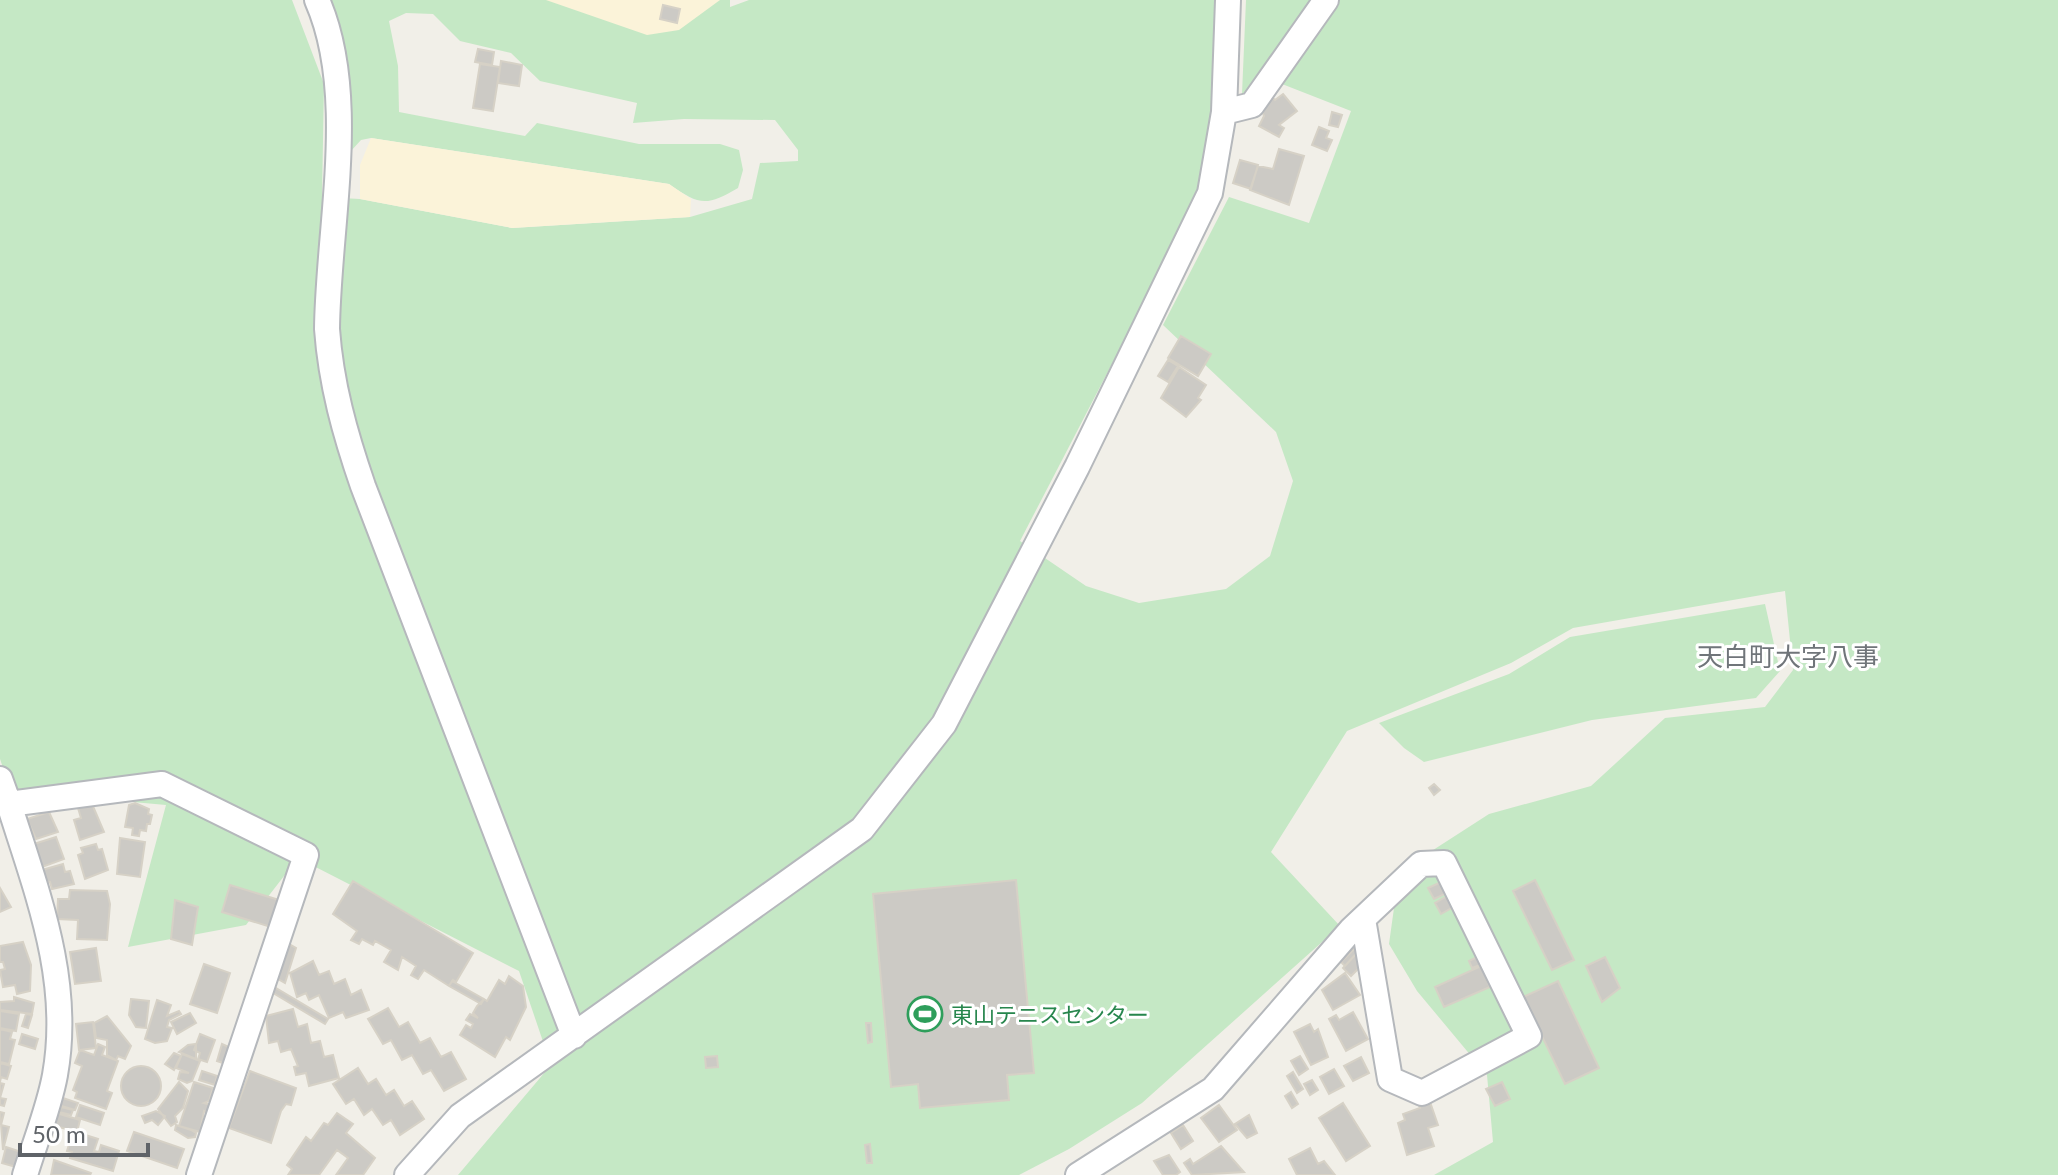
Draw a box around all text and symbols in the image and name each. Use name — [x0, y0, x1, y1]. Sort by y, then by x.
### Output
district label: 天白町大字八事 — [1697, 640, 1879, 672]
sports icon: 東山テニスセンター — [906, 995, 944, 1033]
place label: 東山テニスセンター — [951, 1001, 1149, 1028]
scale bar — [20, 1107, 148, 1157]
text: 50 m — [32, 1119, 86, 1148]

